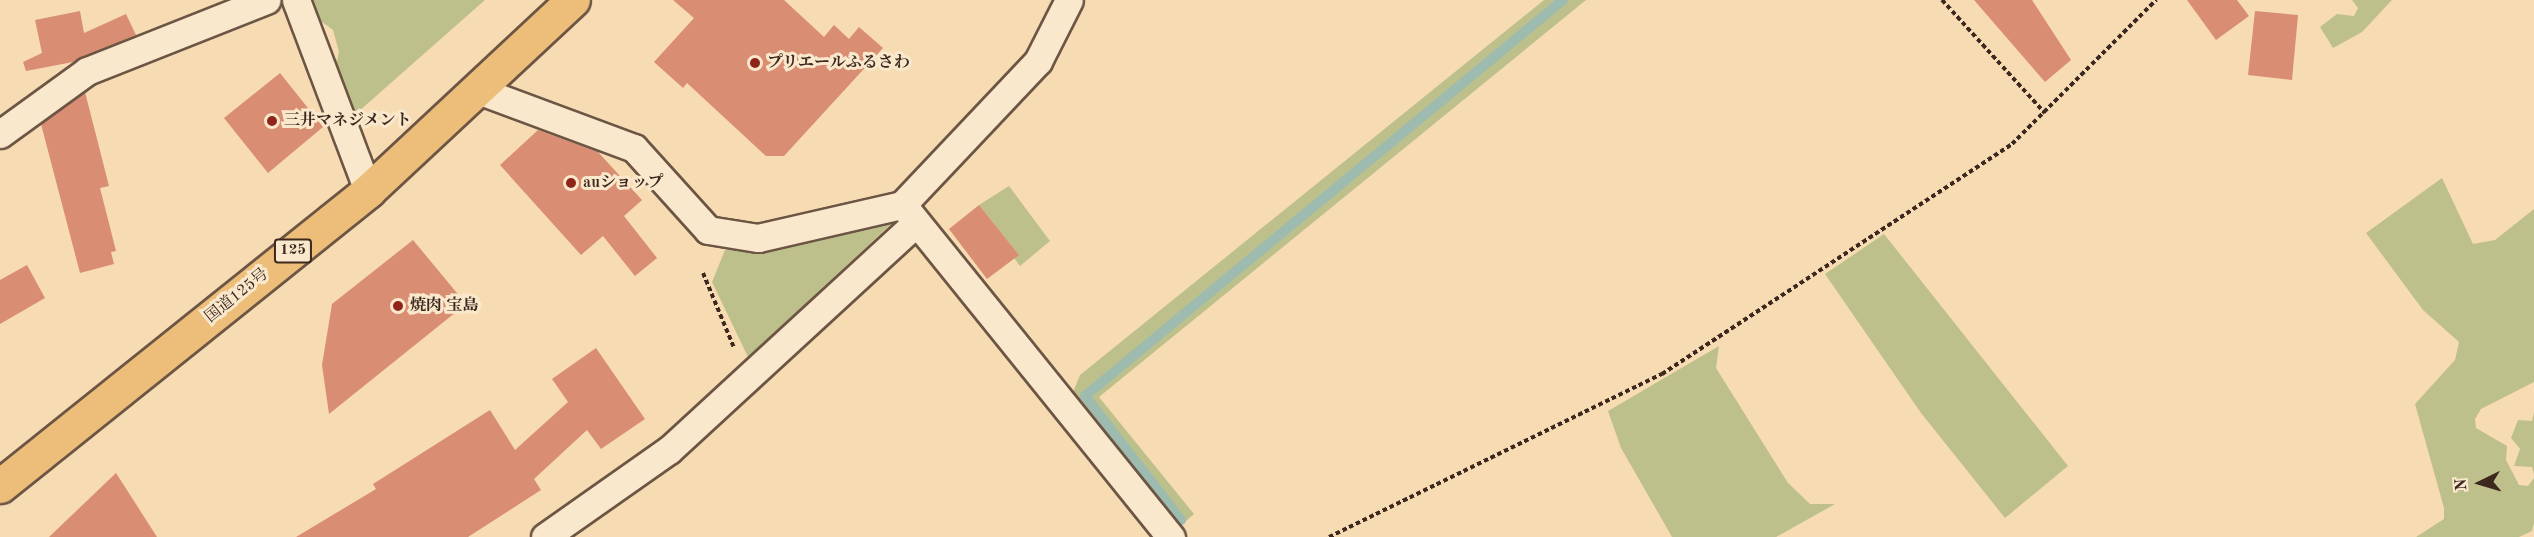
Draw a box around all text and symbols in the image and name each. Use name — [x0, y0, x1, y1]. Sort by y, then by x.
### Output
place label: プリエールふるさわ — [767, 53, 911, 73]
marker: プリエールふるさわ — [748, 56, 762, 70]
place label: 三井マネジメント — [284, 111, 412, 131]
marker: 三井マネジメント — [265, 114, 279, 128]
place label: auショップ — [583, 173, 664, 193]
marker: auショップ — [564, 176, 578, 190]
road number: 125 — [274, 239, 312, 263]
street label: 国道125号 — [201, 265, 273, 327]
place label: 焼肉 宝島 — [410, 296, 478, 316]
marker: 焼肉 宝島 — [391, 299, 405, 313]
north arrow — [2450, 453, 2510, 513]
text: N — [2454, 478, 2471, 491]

